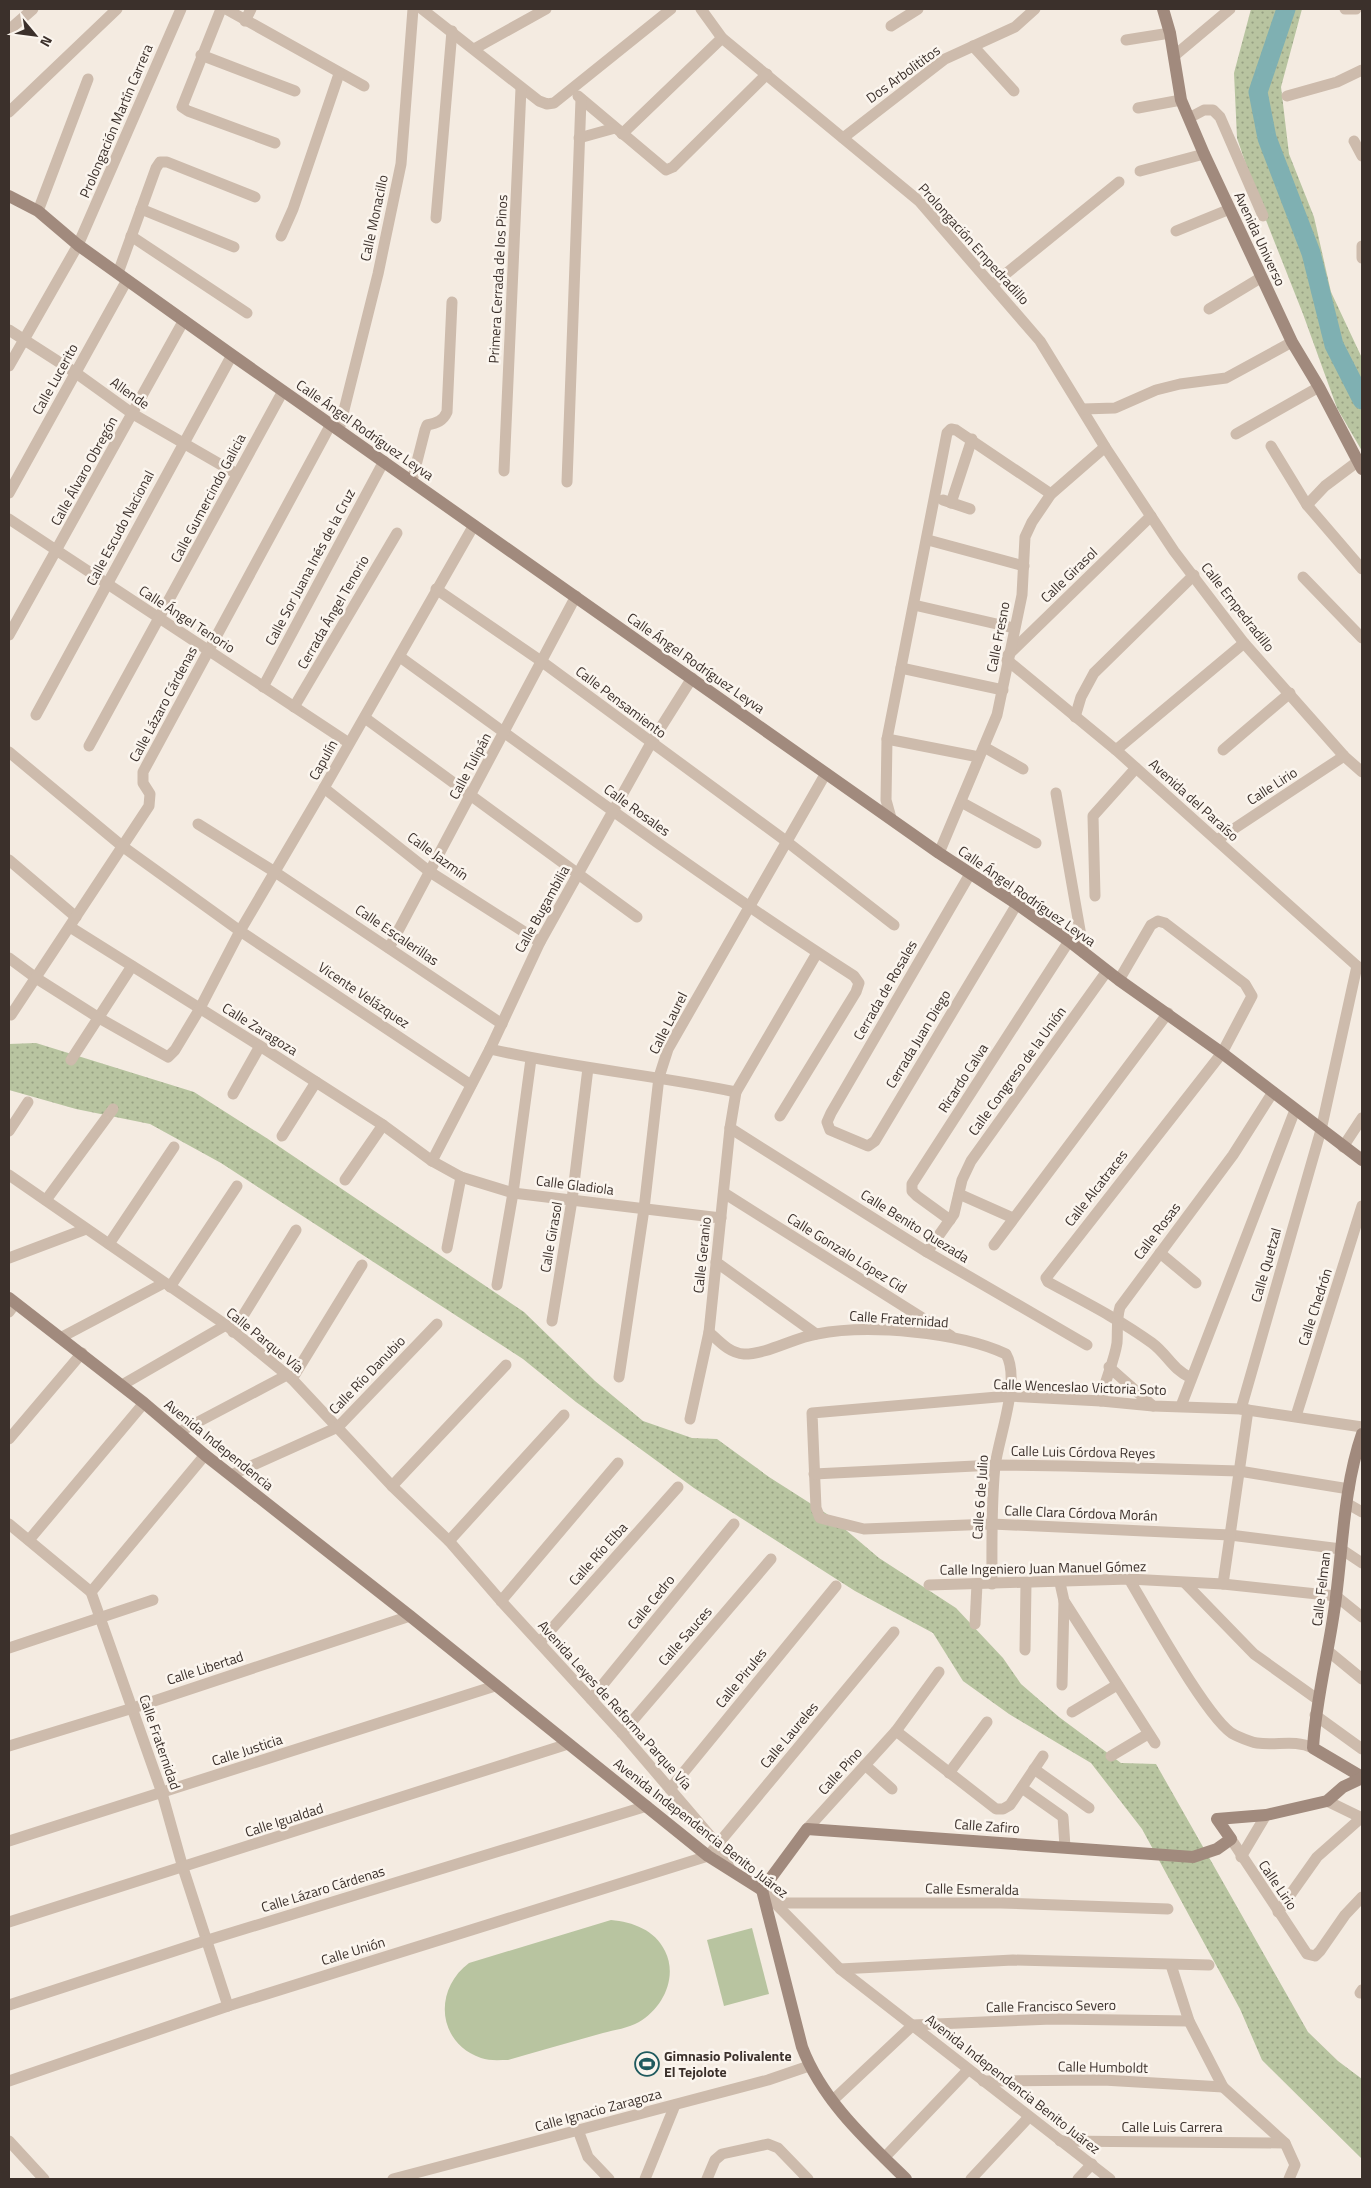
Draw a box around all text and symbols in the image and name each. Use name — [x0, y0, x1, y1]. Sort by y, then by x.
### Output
north arrow — [10, 10, 60, 60]
text: N — [35, 32, 58, 51]
street label: Dos Arbolititos — [861, 40, 944, 108]
street label: Prolongación Martín Carrera — [74, 41, 157, 201]
street label: Calle Monacillo — [354, 173, 393, 263]
street label: Prolongación Empedradillo — [914, 178, 1035, 309]
street label: Avenida Universo — [1229, 188, 1291, 289]
street label: Primera Cerrada de los Pinos — [483, 194, 512, 364]
street label: Calle Lucerito — [26, 339, 83, 418]
street label: Allende — [106, 371, 154, 414]
street label: Calle Ángel Rodríguez Leyva — [292, 374, 438, 485]
street label: Calle Álvaro Obregón — [45, 412, 122, 529]
street label: Calle Gumercindo Galicia — [165, 429, 251, 566]
street label: Calle Escudo Nacional — [80, 466, 159, 589]
street label: Calle Sor Juana Inés de la Cruz — [259, 485, 360, 649]
street label: Calle Girasol — [1035, 542, 1102, 607]
street label: Cerrada Ángel Tenorio — [291, 551, 374, 673]
street label: Calle Empedradillo — [1197, 557, 1280, 656]
street label: Calle Ángel Tenorio — [135, 580, 240, 658]
street label: Calle Fresno — [980, 600, 1015, 674]
street label: Calle Ángel Rodríguez Leyva — [623, 607, 769, 718]
street label: Calle Lázaro Cárdenas — [123, 642, 202, 765]
street label: Calle Pensamiento — [571, 660, 671, 743]
street label: Calle Tulipán — [443, 729, 496, 803]
street label: Capulín — [303, 736, 342, 784]
street label: Avenida del Paraíso — [1145, 753, 1244, 846]
street label: Calle Lirio — [1242, 761, 1301, 810]
street label: Calle Rosales — [600, 778, 675, 841]
street label: Calle Jazmín — [403, 826, 473, 885]
street label: Calle Ángel Rodríguez Leyva — [954, 840, 1100, 951]
street label: Calle Bugambilia — [509, 861, 574, 956]
street label: Calle Escalerillas — [351, 899, 443, 970]
street label: Cerrada de Rosales — [847, 936, 922, 1044]
street label: Vicente Velázquez — [314, 956, 414, 1033]
street label: Cerrada Juan Diego — [880, 986, 955, 1092]
street label: Calle Laurel — [643, 988, 692, 1058]
street label: Calle Zaragoza — [218, 997, 302, 1060]
street label: Calle Congreso de la Unión — [963, 1002, 1071, 1140]
street label: Ricardo Calva — [932, 1039, 993, 1117]
street label: Calle Alcatraces — [1059, 1145, 1132, 1231]
street label: Calle Gladiola — [535, 1169, 615, 1200]
street label: Calle Benito Quezada — [857, 1184, 974, 1267]
street label: Calle Rosas — [1128, 1198, 1185, 1264]
street label: Calle Girasol — [534, 1200, 567, 1274]
street label: Calle Gonzalo López Cid — [783, 1207, 911, 1298]
street label: Calle Geranio — [687, 1216, 716, 1294]
street label: Calle Quetzal — [1245, 1225, 1286, 1305]
street label: Calle Chedrón — [1292, 1265, 1337, 1348]
street label: Calle Parque Vía — [222, 1302, 309, 1377]
street label: Calle Fraternidad — [849, 1305, 949, 1332]
street label: Calle Río Danubio — [324, 1331, 410, 1419]
street label: Calle Wenceslao Victoria Soto — [993, 1373, 1167, 1400]
street label: Avenida Independencia — [160, 1394, 279, 1495]
street label: Calle Luis Córdova Reyes — [1011, 1440, 1155, 1463]
street label: Calle 6 de Julio — [966, 1454, 993, 1540]
street label: Calle Clara Córdova Morán — [1004, 1499, 1158, 1526]
street label: Calle Río Elba — [563, 1517, 632, 1590]
street label: Calle Felman — [1306, 1550, 1335, 1627]
street label: Calle Ingeniero Juan Manuel Gómez — [939, 1555, 1146, 1580]
street label: Calle Cedro — [622, 1570, 679, 1634]
street label: Calle Sauces — [653, 1601, 716, 1670]
street label: Avenida Leyes de Reforma Parque Vía — [533, 1615, 697, 1794]
street label: Calle Pirules — [710, 1643, 771, 1712]
street label: Calle Libertad — [164, 1645, 246, 1690]
street label: Calle Fraternidad — [134, 1691, 187, 1792]
street label: Calle Laureles — [755, 1697, 823, 1772]
street label: Calle Justicia — [209, 1728, 285, 1771]
street label: Calle Pino — [813, 1742, 867, 1799]
street label: Avenida Independencia Benito Juárez — [609, 1753, 793, 1903]
street label: Calle Igualdad — [242, 1797, 326, 1842]
street label: Calle Zafiro — [954, 1813, 1020, 1838]
street label: Calle Lirio — [1254, 1855, 1303, 1914]
street label: Calle Lázaro Cárdenas — [258, 1860, 387, 1917]
street label: Calle Esmeralda — [925, 1877, 1019, 1900]
street label: Calle Unión — [318, 1931, 387, 1970]
street label: Calle Francisco Severo — [986, 1994, 1116, 2017]
street label: Avenida Independencia Benito Juárez — [921, 2009, 1105, 2159]
place label: Gimnasio Polivalente El Tejolote — [664, 2045, 792, 2082]
sports icon: Gimnasio Polivalente El Tejolote — [634, 2051, 660, 2077]
street label: Calle Humboldt — [1058, 2055, 1148, 2078]
street label: Calle Ignacio Zaragoza — [532, 2083, 663, 2137]
street label: Calle Luis Carrera — [1121, 2116, 1223, 2137]

